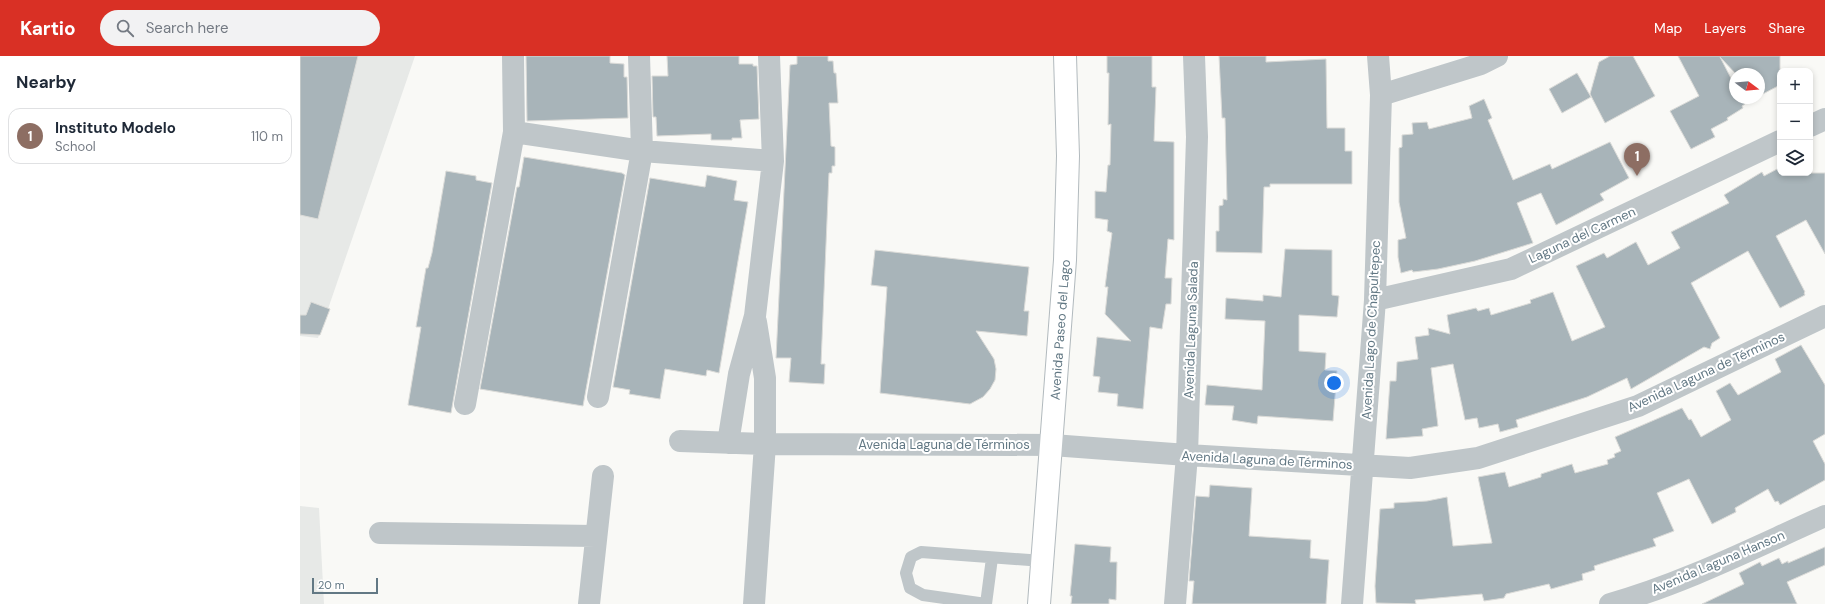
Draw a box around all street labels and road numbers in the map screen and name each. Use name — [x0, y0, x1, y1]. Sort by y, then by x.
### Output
street label: Laguna del Carmen — [1526, 203, 1638, 267]
street label: Avenida Lago de Chapultepec — [1358, 240, 1384, 420]
street label: Avenida Paseo del Lago — [1046, 258, 1074, 401]
street label: Avenida Laguna Salada — [1180, 261, 1202, 399]
street label: Avenida Laguna de Términos — [1625, 328, 1787, 416]
street label: Avenida Laguna de Términos — [858, 436, 1030, 453]
street label: Avenida Laguna de Términos — [1181, 447, 1353, 473]
street label: Avenida Laguna Hanson — [1649, 526, 1787, 598]

